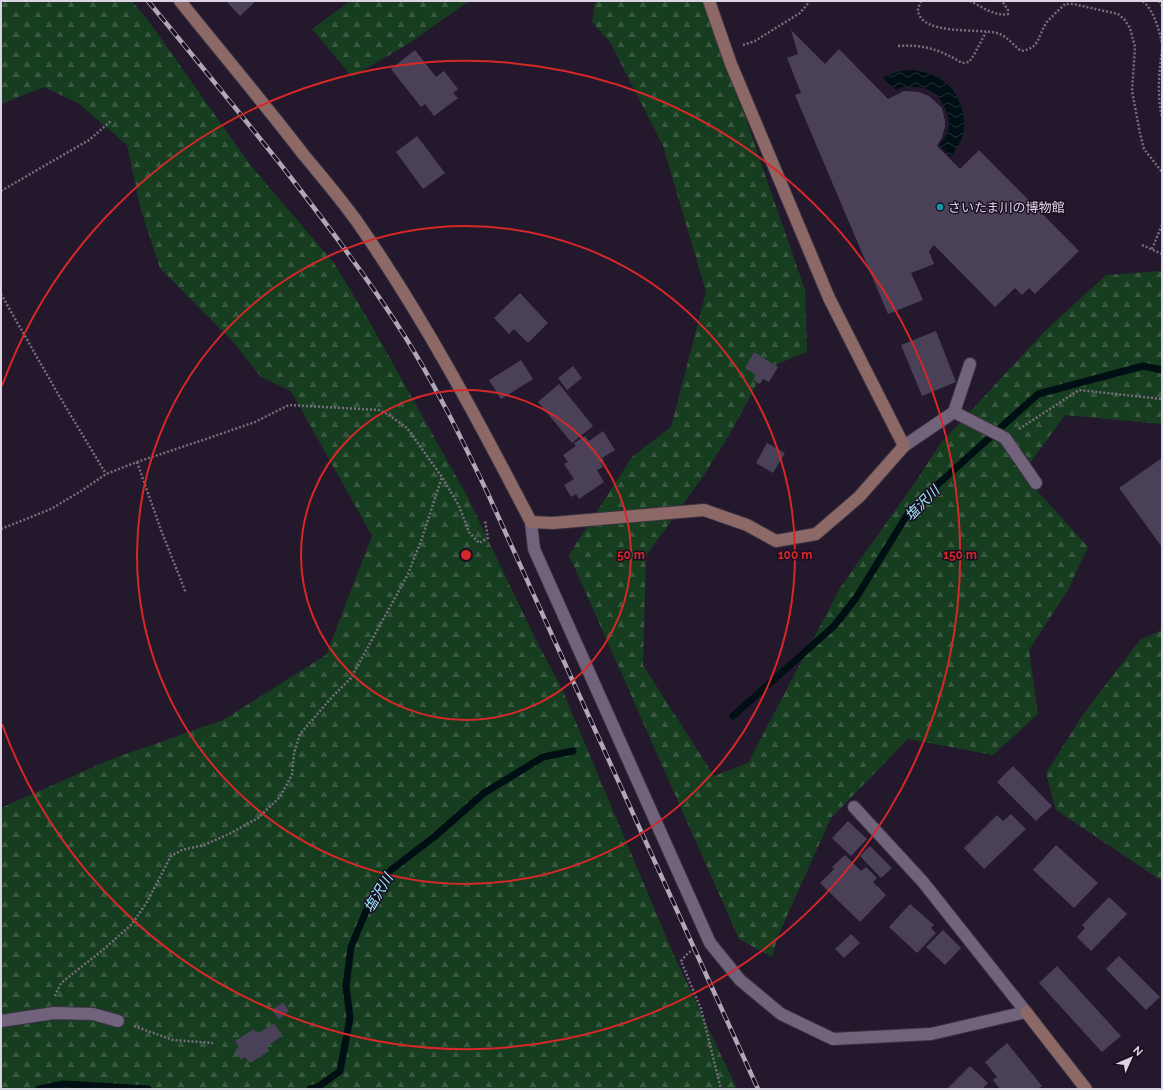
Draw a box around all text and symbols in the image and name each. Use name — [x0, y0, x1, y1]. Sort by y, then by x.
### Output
place label: さいたま川の博物館 — [948, 200, 1065, 215]
marker: さいたま川の博物館 — [935, 202, 945, 212]
water label: 塩沢川 — [901, 481, 944, 524]
centre of rings — [459, 548, 473, 562]
text: 50 m — [617, 548, 645, 562]
text: 100 m — [778, 548, 812, 562]
text: 150 m — [943, 548, 977, 562]
water label: 塩沢川 — [360, 869, 397, 915]
north arrow — [1111, 1038, 1151, 1078]
text: N — [1130, 1044, 1145, 1059]

